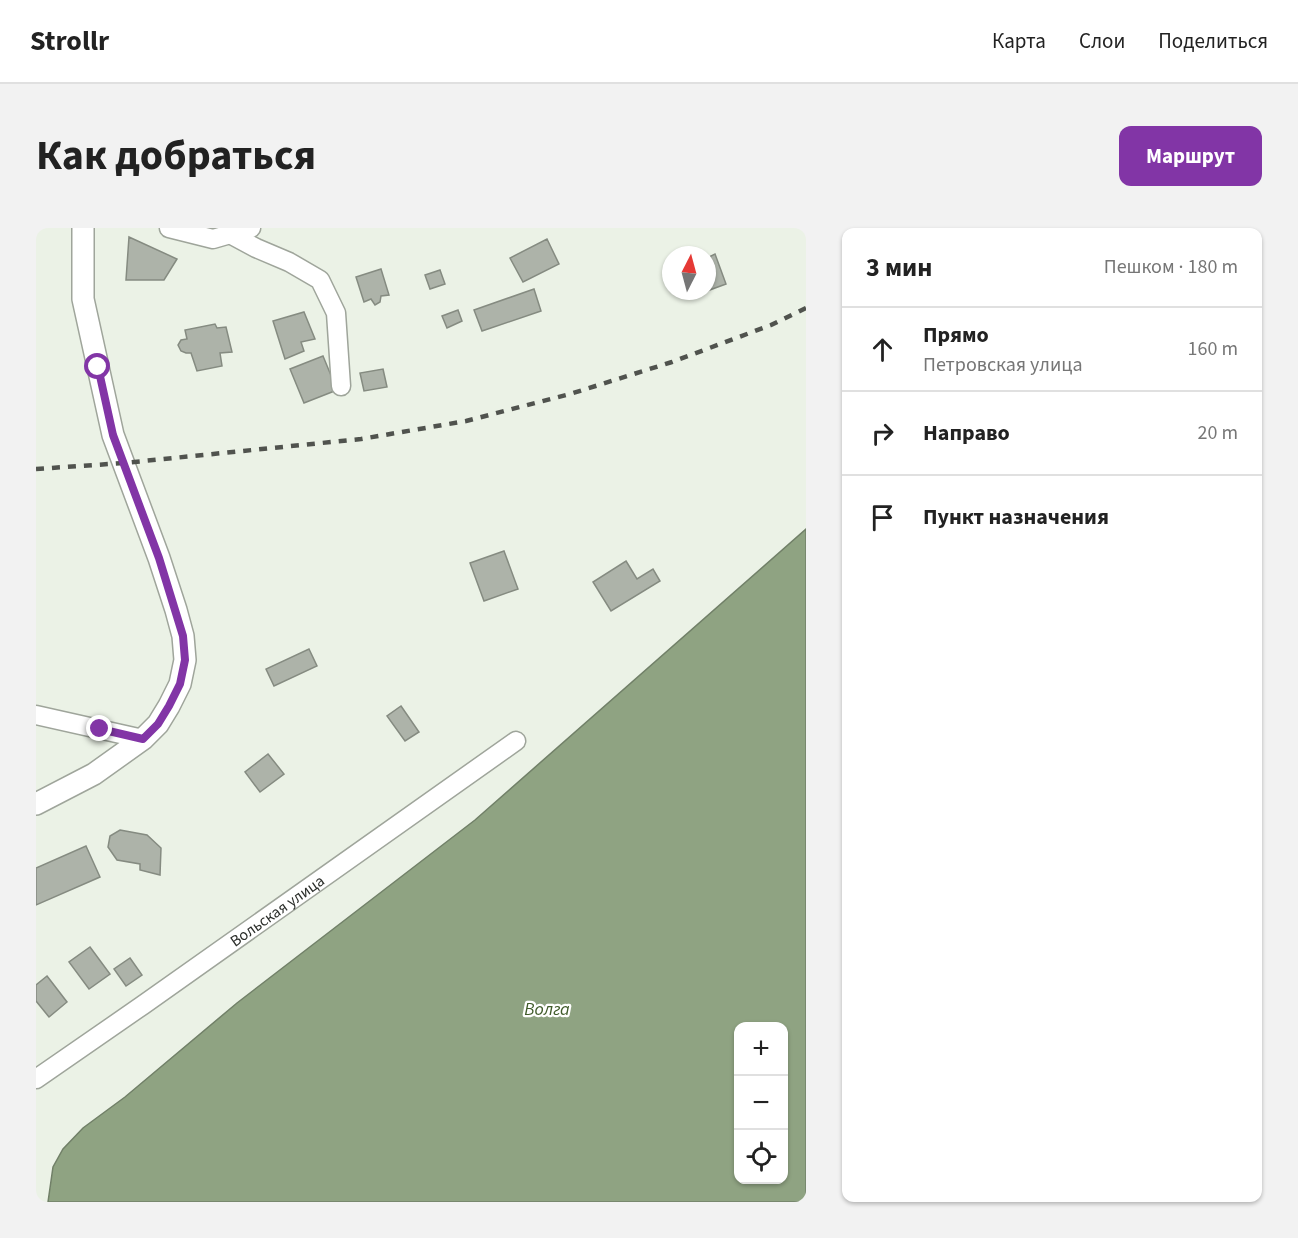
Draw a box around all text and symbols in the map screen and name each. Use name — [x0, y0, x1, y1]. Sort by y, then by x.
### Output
text: Strollr — [30, 21, 109, 61]
text: Карта — [992, 26, 1046, 56]
text: Слои — [1079, 26, 1125, 56]
text: Поделиться — [1158, 26, 1268, 56]
text: Как добраться — [36, 126, 316, 186]
button: Маршрут — [1119, 126, 1262, 186]
north arrow — [662, 246, 716, 300]
text: 3 мин — [866, 249, 932, 286]
text: Пешком · 180 m — [1104, 253, 1238, 281]
text: Прямо — [923, 319, 989, 351]
icon: ahead — [866, 333, 899, 366]
text: 160 m — [1188, 335, 1238, 363]
text: Петровская улица — [923, 351, 1083, 379]
route start — [84, 353, 110, 379]
icon: right — [866, 417, 899, 450]
text: Направо — [923, 417, 1010, 449]
text: 20 m — [1198, 419, 1238, 447]
icon: arrive — [866, 501, 899, 534]
text: Пункт назначения — [923, 501, 1109, 533]
route end — [86, 715, 112, 741]
street label: Вольская улица — [226, 870, 329, 952]
water label: Волга — [524, 997, 570, 1022]
map controls — [734, 1022, 788, 1184]
button: + — [734, 1022, 788, 1076]
button: − — [734, 1076, 788, 1130]
button: locate — [734, 1130, 788, 1184]

